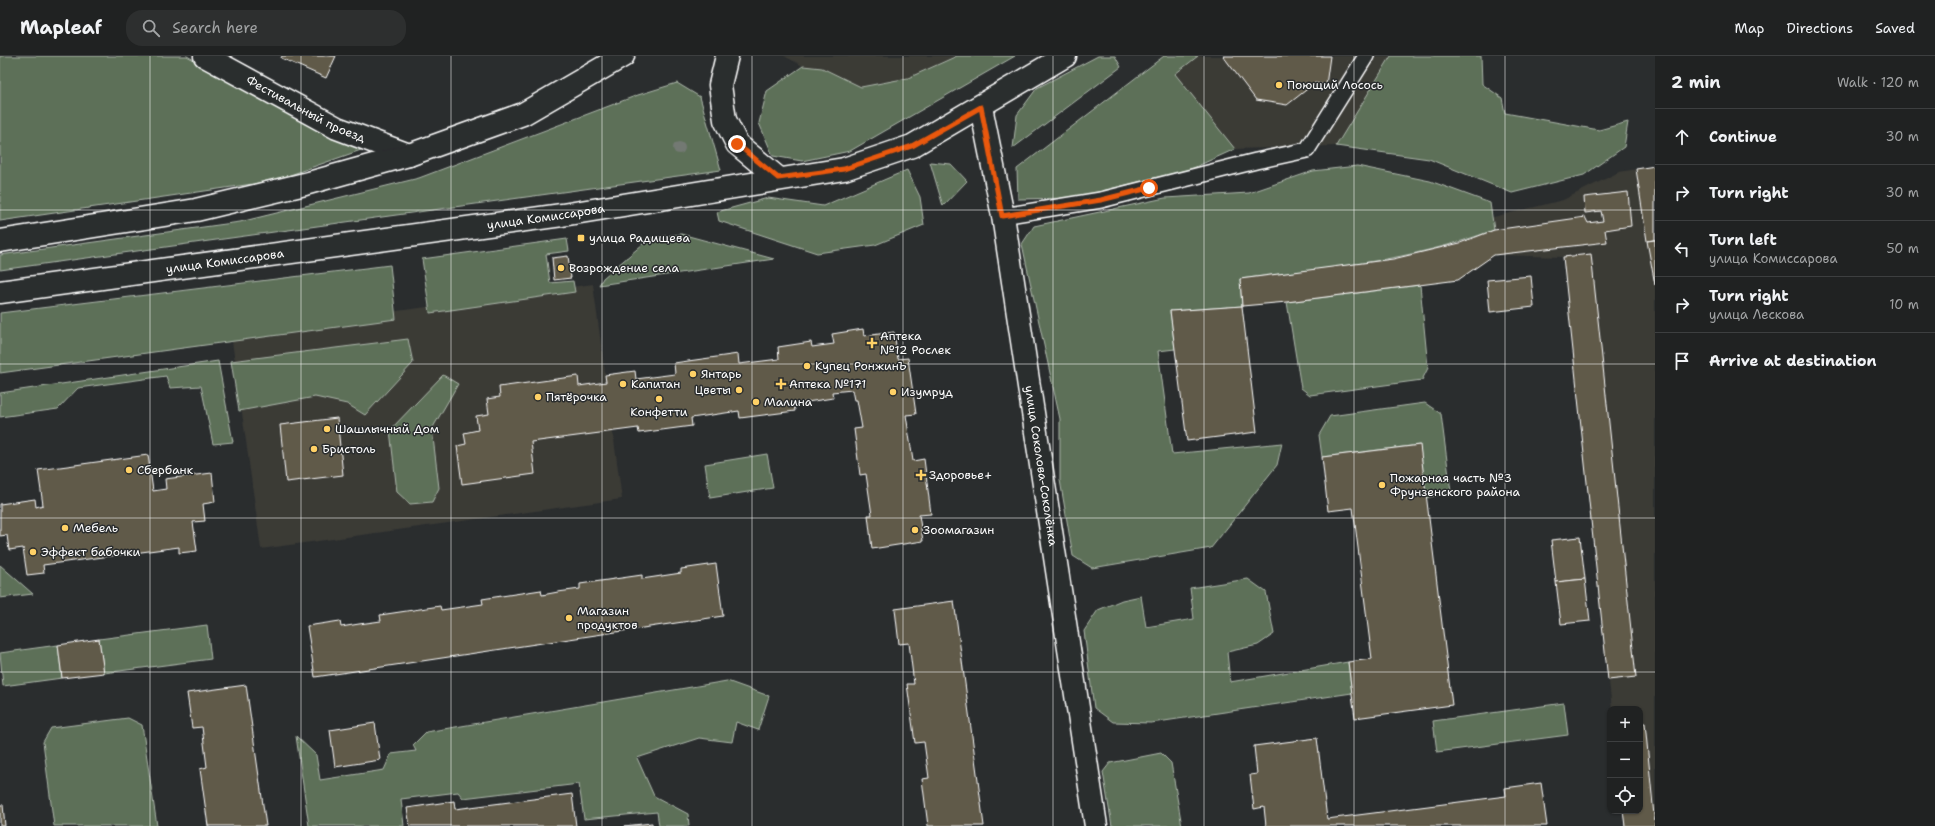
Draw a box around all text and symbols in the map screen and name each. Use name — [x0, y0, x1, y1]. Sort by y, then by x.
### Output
search box — [126, 10, 406, 46]
text: Mapleaf — [20, 15, 102, 40]
icon: search — [140, 17, 162, 39]
text: Search here — [172, 18, 258, 38]
text: Map — [1735, 19, 1765, 37]
text: Directions — [1787, 19, 1853, 37]
text: Saved — [1875, 19, 1915, 37]
text: 2 min — [1671, 71, 1721, 93]
street label: Фестивальный проезд — [243, 72, 368, 146]
text: Walk · 120 m — [1837, 74, 1919, 91]
place label: Поющий Лосось — [1287, 77, 1383, 93]
marker: Поющий Лосось — [1274, 80, 1284, 90]
icon: ahead — [1671, 126, 1693, 148]
text: Continue — [1709, 127, 1777, 147]
text: 30 m — [1885, 128, 1919, 145]
route end — [728, 135, 746, 153]
route start — [1140, 179, 1158, 197]
icon: right — [1671, 182, 1693, 204]
text: Turn right — [1709, 183, 1789, 203]
text: 30 m — [1885, 184, 1919, 201]
street label: улица Комиссарова — [486, 200, 606, 233]
place label: улица Радищева — [589, 230, 690, 246]
text: Turn left — [1709, 230, 1777, 250]
marker: улица Радищева — [576, 233, 586, 243]
icon: left — [1671, 238, 1693, 260]
text: 50 m — [1886, 240, 1919, 257]
street label: улица Комиссарова — [165, 245, 285, 277]
text: улица Комиссарова — [1709, 250, 1838, 267]
place label: Возрождение села — [569, 260, 679, 276]
marker: Возрождение села — [556, 263, 566, 273]
text: Turn right — [1709, 286, 1789, 306]
icon: right — [1671, 294, 1693, 316]
text: 10 m — [1889, 296, 1919, 313]
text: улица Лескова — [1709, 306, 1804, 323]
place label: Аптека №12 Рослек — [880, 328, 952, 358]
marker: Аптека №12 Рослек — [867, 338, 877, 348]
icon: arrive — [1671, 350, 1693, 372]
text: Arrive at destination — [1709, 351, 1877, 371]
place label: Купец РонжинЪ — [815, 358, 907, 374]
marker: Купец РонжинЪ — [802, 361, 812, 371]
place label: Янтарь — [701, 366, 741, 382]
marker: Янтарь — [688, 369, 698, 379]
place label: Капитан — [631, 376, 680, 392]
place label: Аптека №171 — [789, 376, 866, 392]
marker: Капитан — [618, 379, 628, 389]
marker: Аптека №171 — [776, 379, 786, 389]
place label: Цветы — [695, 382, 731, 398]
place label: Изумруд — [901, 384, 953, 400]
marker: Цветы — [734, 385, 744, 395]
street label: улица Соколова-Соколёнка — [1021, 385, 1061, 548]
marker: Изумруд — [888, 387, 898, 397]
place label: Пятёрочка — [546, 389, 607, 405]
marker: Пятёрочка — [533, 392, 543, 402]
marker: Конфетти — [654, 394, 664, 404]
place label: Малина — [764, 394, 813, 410]
marker: Малина — [751, 397, 761, 407]
place label: Конфетти — [630, 404, 688, 420]
place label: Шашлычный Дом — [335, 421, 439, 437]
marker: Шашлычный Дом — [322, 424, 332, 434]
place label: Бристоль — [322, 441, 376, 457]
marker: Бристоль — [309, 444, 319, 454]
place label: Сбербанк — [137, 462, 194, 478]
marker: Сбербанк — [124, 465, 134, 475]
place label: Здоровье+ — [929, 467, 992, 483]
marker: Здоровье+ — [916, 470, 926, 480]
place label: Пожарная часть №3 Фрунзенского района — [1390, 470, 1521, 500]
marker: Пожарная часть №3 Фрунзенского района — [1377, 480, 1387, 490]
place label: Мебель — [73, 520, 118, 536]
place label: Зоомагазин — [923, 522, 994, 538]
marker: Мебель — [60, 523, 70, 533]
marker: Зоомагазин — [910, 525, 920, 535]
place label: Эффект бабочки — [41, 544, 141, 560]
marker: Эффект бабочки — [28, 547, 38, 557]
place label: Магазин продуктов — [577, 603, 637, 633]
marker: Магазин продуктов — [564, 613, 574, 623]
map controls — [1607, 706, 1643, 814]
button: + — [1607, 706, 1643, 742]
button: − — [1607, 742, 1643, 778]
button: locate — [1607, 778, 1643, 814]

